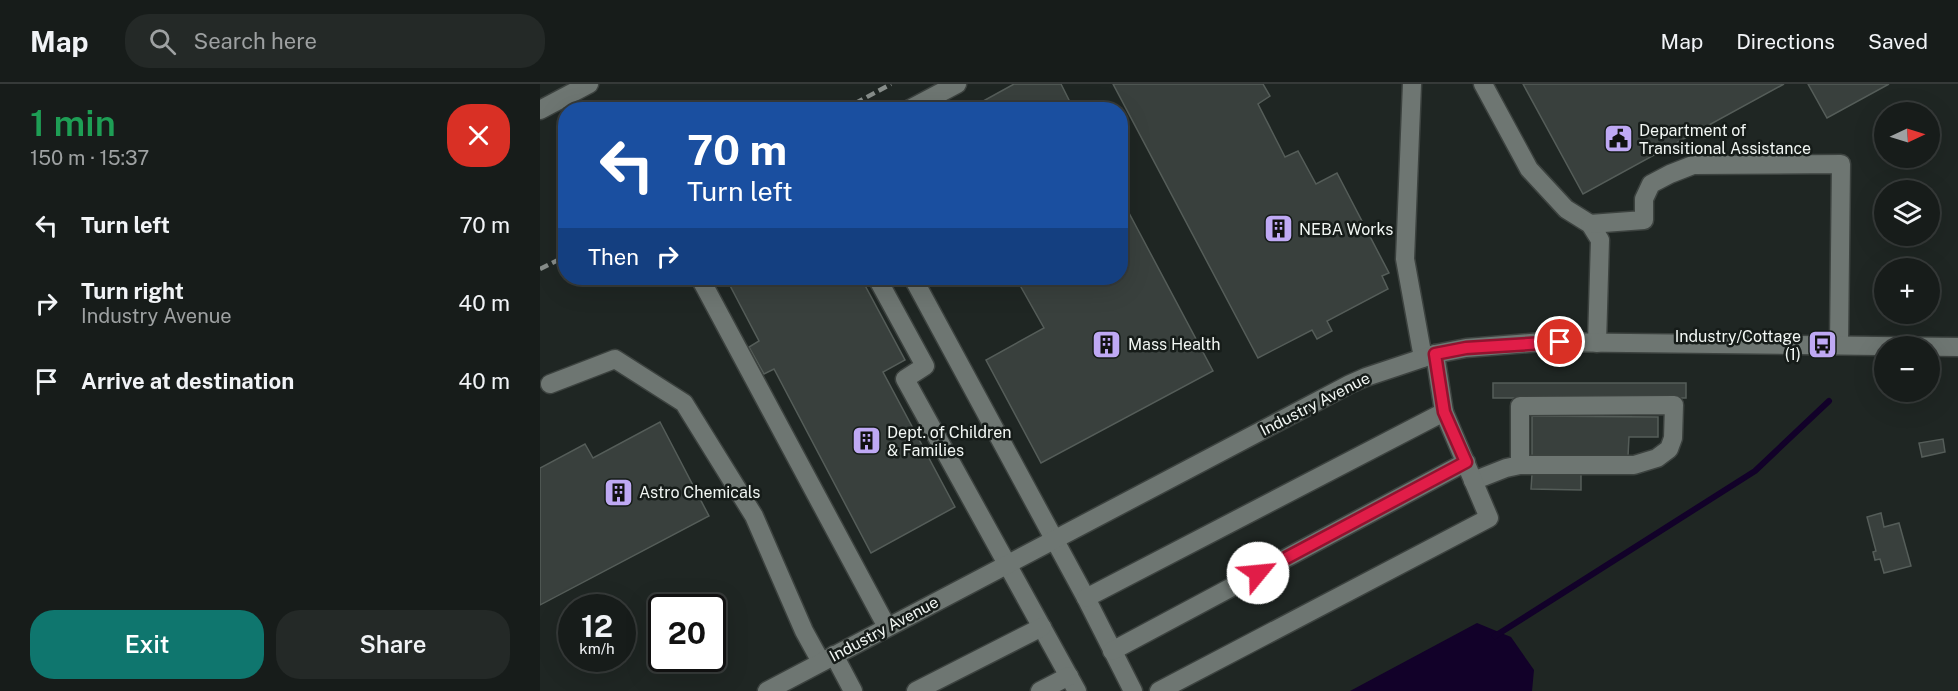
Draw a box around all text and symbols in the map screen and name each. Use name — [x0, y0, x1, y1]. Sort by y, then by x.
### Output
search box — [125, 14, 545, 68]
text: Map — [30, 25, 89, 58]
icon: search — [146, 25, 179, 58]
text: Search here — [194, 28, 317, 54]
text: Map — [1661, 29, 1703, 54]
text: Directions — [1736, 29, 1835, 54]
text: Saved — [1868, 29, 1928, 54]
text: 1 min — [30, 102, 116, 144]
north arrow — [1874, 102, 1940, 168]
map controls — [1874, 102, 1940, 402]
button: close — [447, 104, 510, 167]
place label: Department of Transitional Assistance — [1639, 121, 1811, 158]
public building icon: Department of Transitional Assistance — [1602, 123, 1634, 155]
text: 70 m — [687, 125, 787, 174]
icon: left — [588, 126, 666, 204]
text: 150 m · 15:37 — [30, 146, 149, 170]
text: Turn left — [687, 175, 793, 207]
button: layers — [1874, 180, 1940, 246]
icon: left — [30, 209, 63, 242]
text: Turn left — [81, 212, 170, 238]
text: 70 m — [459, 212, 510, 238]
building icon: NEBA Works — [1262, 213, 1294, 245]
place label: NEBA Works — [1299, 220, 1393, 239]
icon: right — [651, 240, 684, 273]
text: Then — [588, 244, 639, 270]
button: + — [1874, 258, 1940, 324]
text: Turn right — [81, 278, 184, 304]
icon: right — [30, 287, 63, 320]
text: 40 m — [458, 290, 510, 316]
text: Industry Avenue — [81, 304, 232, 328]
pin — [1534, 316, 1585, 367]
icon: arrive — [1543, 325, 1576, 358]
place label: Industry/Cottage (1) — [1675, 327, 1801, 364]
building icon: Mass Health — [1091, 328, 1123, 360]
bus stop icon: Industry/Cottage (1) — [1806, 329, 1838, 361]
place label: Mass Health — [1128, 335, 1221, 354]
button: − — [1874, 336, 1940, 402]
icon: arrive — [30, 365, 63, 398]
text: Arrive at destination — [81, 368, 294, 394]
text: 40 m — [458, 368, 510, 394]
street label: Industry Avenue — [1257, 368, 1373, 440]
place label: Dept. of Children & Families — [887, 423, 1012, 460]
building icon: Dept. of Children & Families — [850, 425, 882, 457]
building icon: Astro Chemicals — [602, 476, 634, 508]
place label: Astro Chemicals — [639, 483, 760, 502]
position arrow — [1226, 541, 1290, 605]
street label: Industry Avenue — [826, 592, 942, 666]
speed limit sign: 20 — [648, 594, 726, 672]
text: 12 — [581, 608, 613, 644]
button: Exit — [30, 610, 264, 679]
button: Share — [276, 610, 510, 679]
text: km/h — [579, 640, 615, 657]

